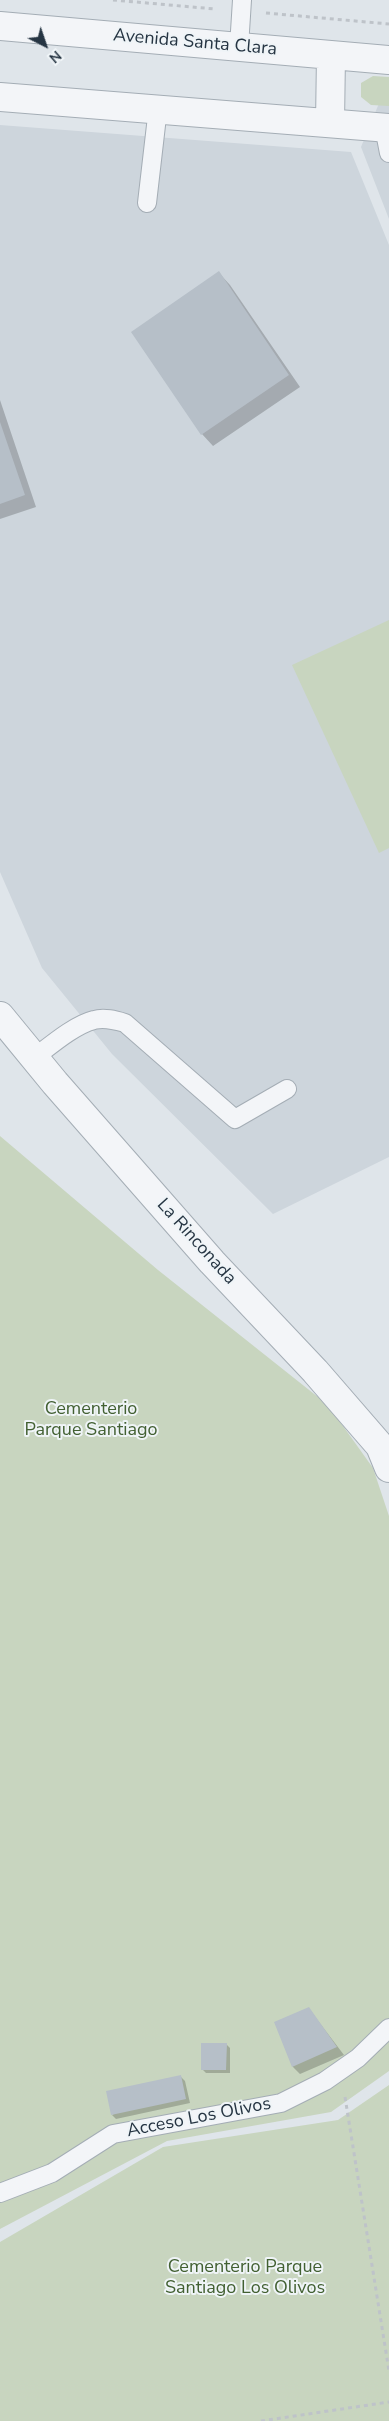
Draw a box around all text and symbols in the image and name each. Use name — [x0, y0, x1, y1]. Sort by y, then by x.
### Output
north arrow — [20, 20, 70, 70]
street label: Avenida Santa Clara — [112, 25, 278, 61]
text: N — [45, 46, 65, 67]
street label: La Rinconada — [152, 1195, 240, 1289]
park label: Cementerio Parque Santiago — [24, 1399, 158, 1442]
street label: Acceso Los Olivos — [125, 2093, 273, 2143]
park label: Cementerio Parque Santiago Los Olivos — [165, 2257, 325, 2300]

